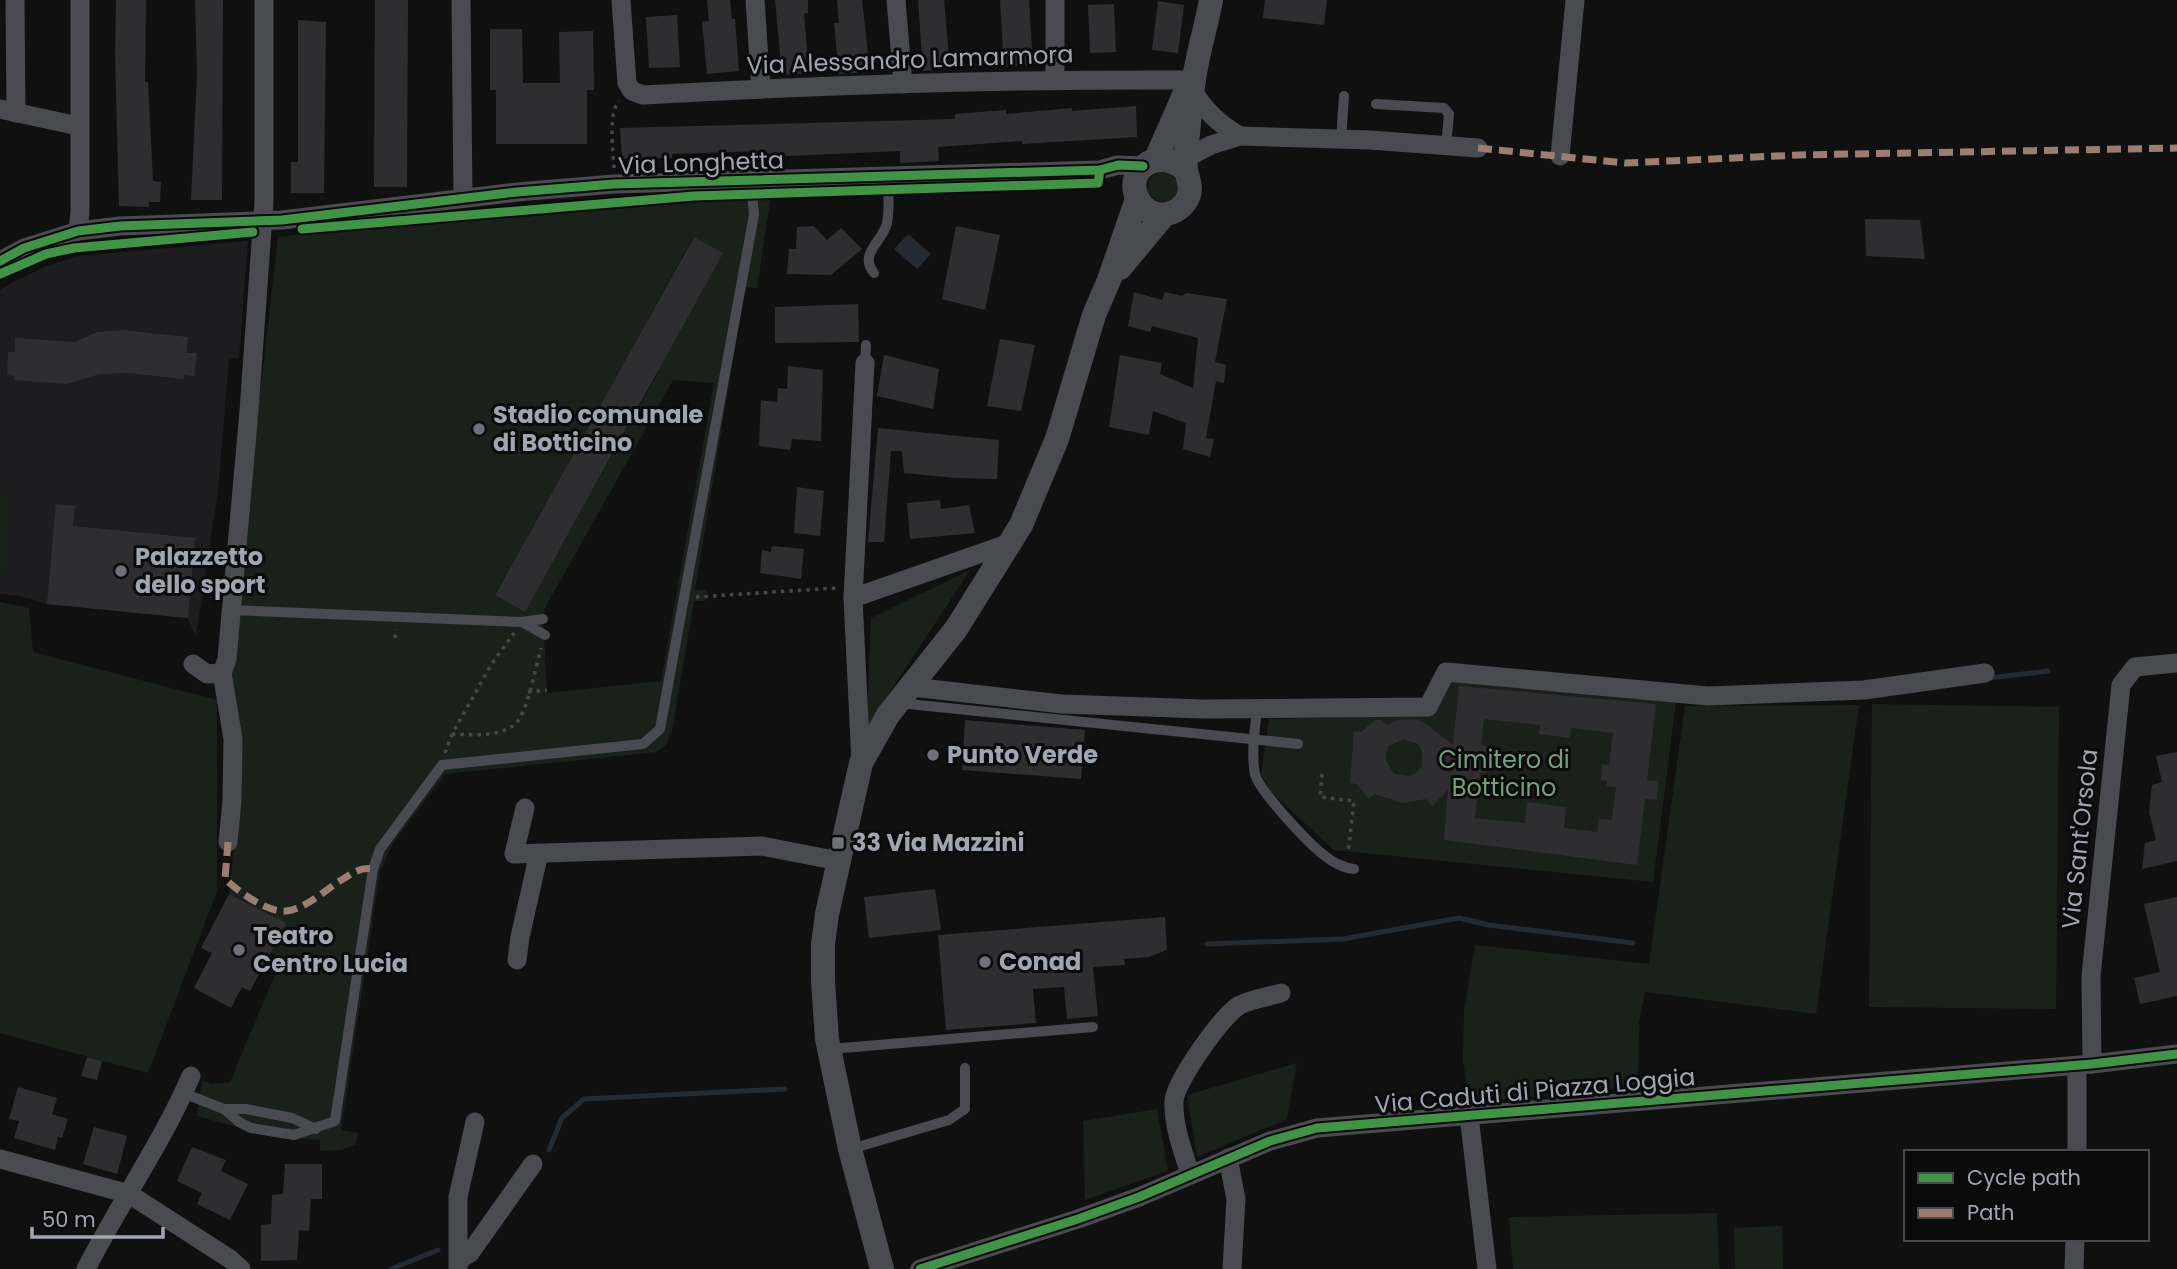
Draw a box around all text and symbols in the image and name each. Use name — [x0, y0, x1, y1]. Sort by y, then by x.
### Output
street label: Via Alessandro Lamarmora — [746, 37, 1074, 82]
street label: Via Longhetta — [617, 143, 785, 182]
place label: Stadio comunale di Botticino — [493, 398, 704, 459]
marker: Stadio comunale di Botticino — [471, 421, 487, 437]
place label: Palazzetto dello sport — [135, 540, 266, 601]
marker: Palazzetto dello sport — [113, 563, 129, 579]
place label: Punto Verde — [947, 738, 1098, 771]
park label: Cimitero di Botticino — [1438, 743, 1570, 804]
marker: Punto Verde — [925, 747, 941, 763]
street label: Via Sant'Orsola — [2054, 747, 2105, 931]
place label: 33 Via Mazzini — [852, 826, 1025, 859]
marker: 33 Via Mazzini — [830, 835, 846, 851]
place label: Teatro Centro Lucia — [253, 919, 408, 980]
marker: Teatro Centro Lucia — [231, 942, 247, 958]
place label: Conad — [999, 945, 1081, 978]
marker: Conad — [977, 954, 993, 970]
street label: Via Caduti di Piazza Loggia — [1373, 1060, 1697, 1121]
legend — [1904, 1150, 2149, 1241]
text: Cycle path — [1967, 1163, 2081, 1192]
scale bar — [32, 1196, 163, 1240]
text: Path — [1967, 1198, 2014, 1227]
text: 50 m — [42, 1205, 96, 1234]

